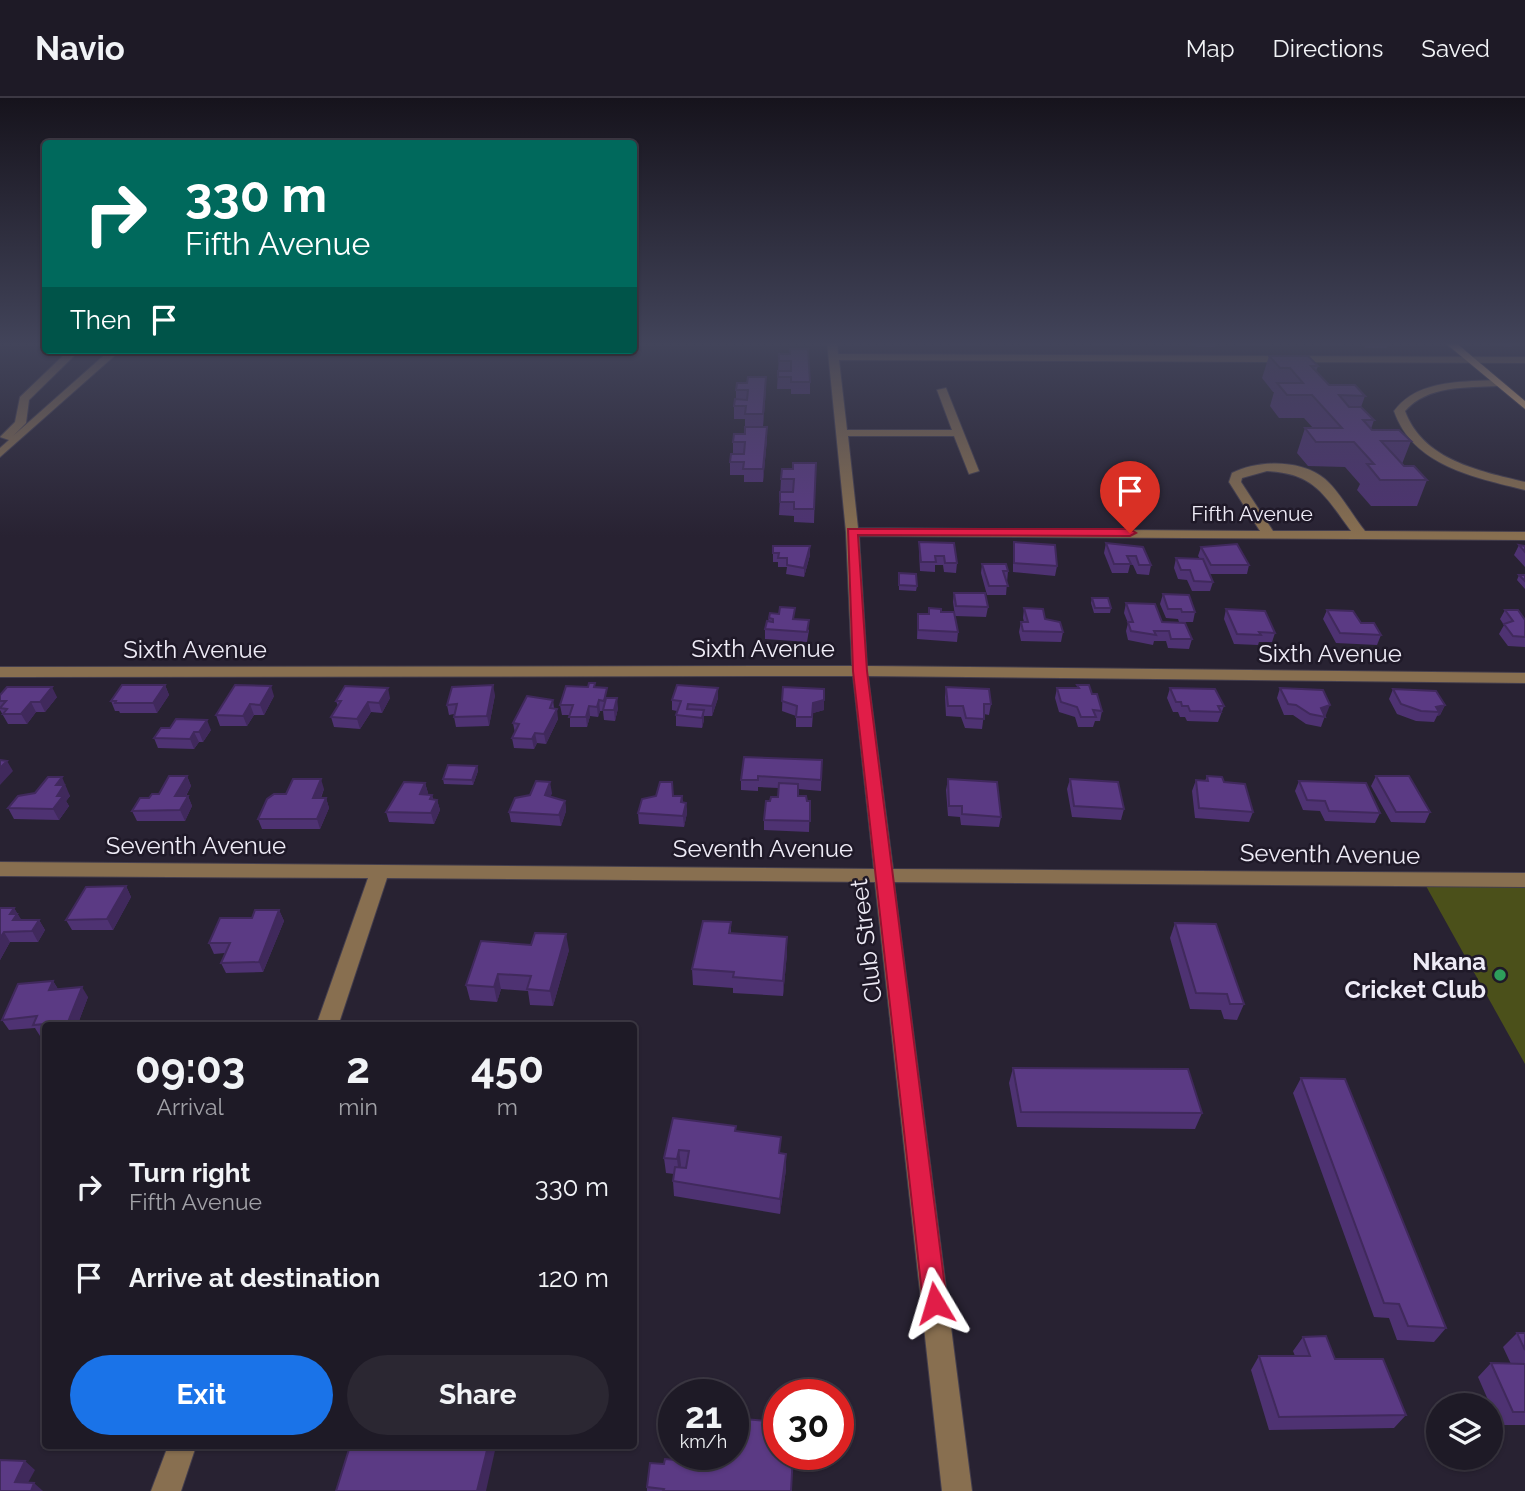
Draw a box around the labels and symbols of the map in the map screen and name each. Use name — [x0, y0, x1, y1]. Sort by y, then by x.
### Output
pin — [1100, 461, 1160, 533]
street label: Fifth Avenue — [1191, 501, 1313, 526]
street label: Sixth Avenue — [691, 634, 835, 663]
street label: Sixth Avenue — [123, 635, 267, 664]
street label: Sixth Avenue — [1258, 639, 1402, 668]
street label: Seventh Avenue — [106, 831, 286, 860]
street label: Seventh Avenue — [673, 834, 853, 863]
street label: Seventh Avenue — [1240, 838, 1420, 870]
street label: Club Street — [844, 877, 888, 1005]
place label: Nkana Cricket Club — [1344, 947, 1486, 1004]
marker: Nkana Cricket Club — [1492, 967, 1508, 983]
position arrow — [898, 1266, 972, 1340]
speed limit sign: 30 — [763, 1379, 854, 1470]

